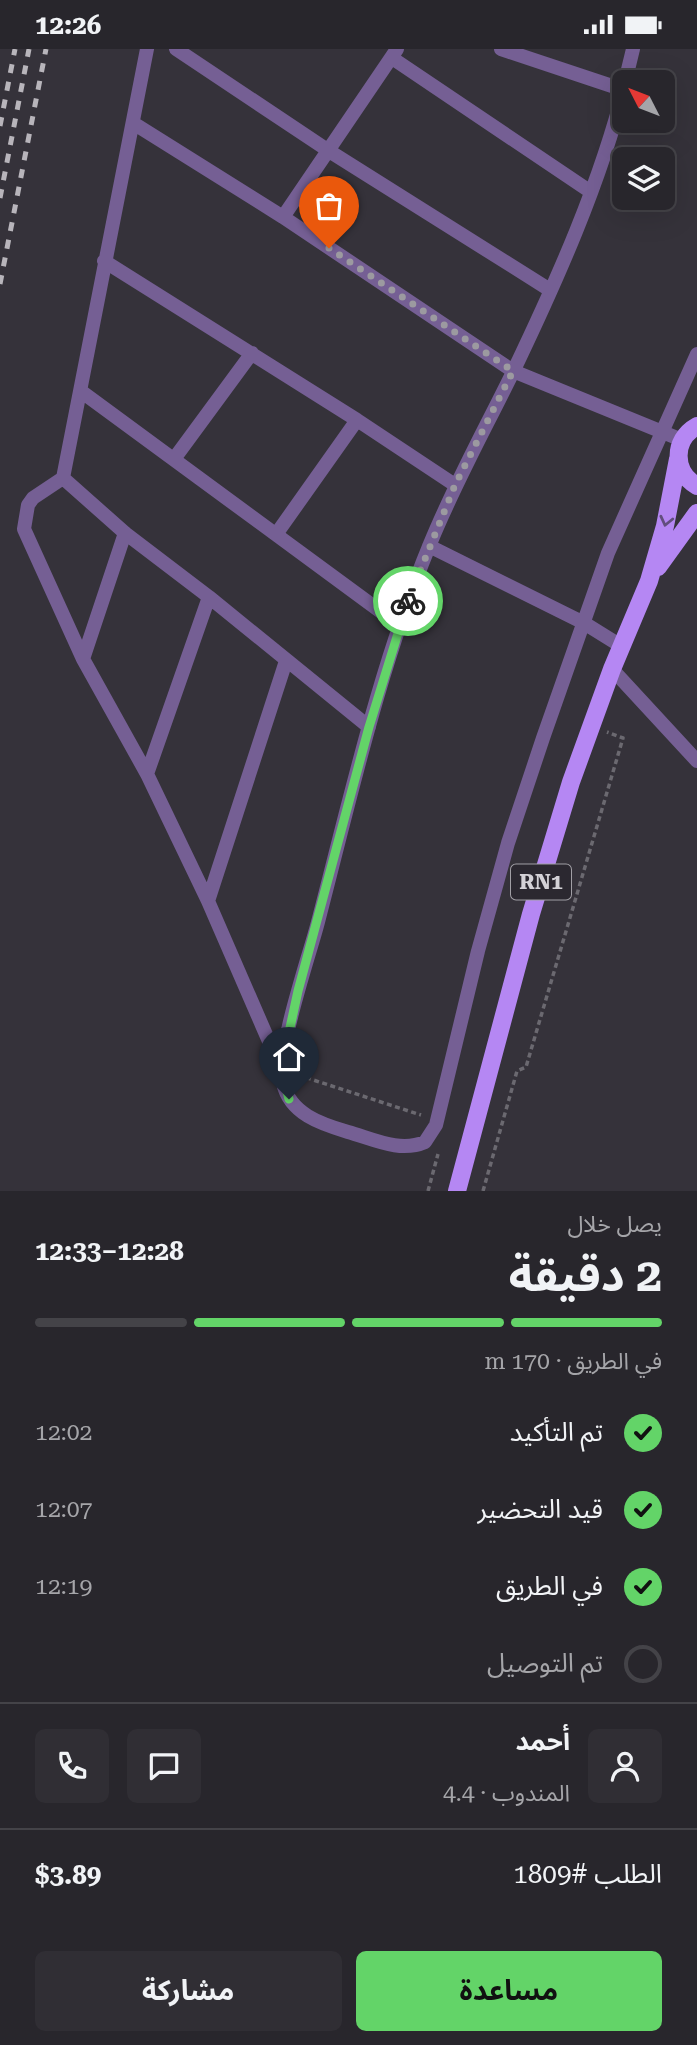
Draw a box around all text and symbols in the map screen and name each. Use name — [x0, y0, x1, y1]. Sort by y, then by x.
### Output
text: 12:26 — [35, 10, 101, 40]
north arrow — [612, 70, 676, 133]
map controls — [612, 70, 675, 210]
button: layers — [612, 147, 675, 210]
pin — [299, 176, 359, 248]
icon: bag — [310, 187, 348, 225]
one-way arrow — [659, 515, 674, 527]
courier — [373, 566, 443, 636]
icon: bike — [389, 582, 427, 620]
road number: RN1 — [511, 865, 571, 899]
pin — [259, 1027, 319, 1099]
icon: home — [270, 1038, 308, 1076]
text: يصل خلال — [567, 1211, 662, 1238]
text: 12:28–12:33 — [35, 1236, 184, 1266]
text: 2 دقيقة — [509, 1248, 662, 1302]
text: في الطريق · 170 m — [484, 1348, 662, 1375]
icon: check — [624, 1414, 662, 1452]
text: تم التأكيد — [510, 1417, 603, 1447]
text: 12:02 — [35, 1419, 92, 1446]
icon: check — [624, 1491, 662, 1529]
text: قيد التحضير — [477, 1494, 603, 1524]
text: 12:07 — [35, 1496, 92, 1523]
icon: check — [624, 1568, 662, 1606]
text: في الطريق — [496, 1571, 603, 1601]
text: 12:19 — [35, 1573, 92, 1600]
text: تم التوصيل — [487, 1648, 603, 1678]
text: أحمد — [516, 1726, 570, 1756]
button: phone — [35, 1729, 109, 1803]
button: chat — [127, 1729, 201, 1803]
button: person — [588, 1729, 662, 1803]
text: المندوب · 4.4 — [443, 1780, 570, 1807]
text: الطلب #1809 — [513, 1859, 662, 1889]
text: $3.89 — [35, 1860, 101, 1890]
button: مشاركة — [35, 1951, 342, 2031]
button: مساعدة — [356, 1951, 662, 2031]

